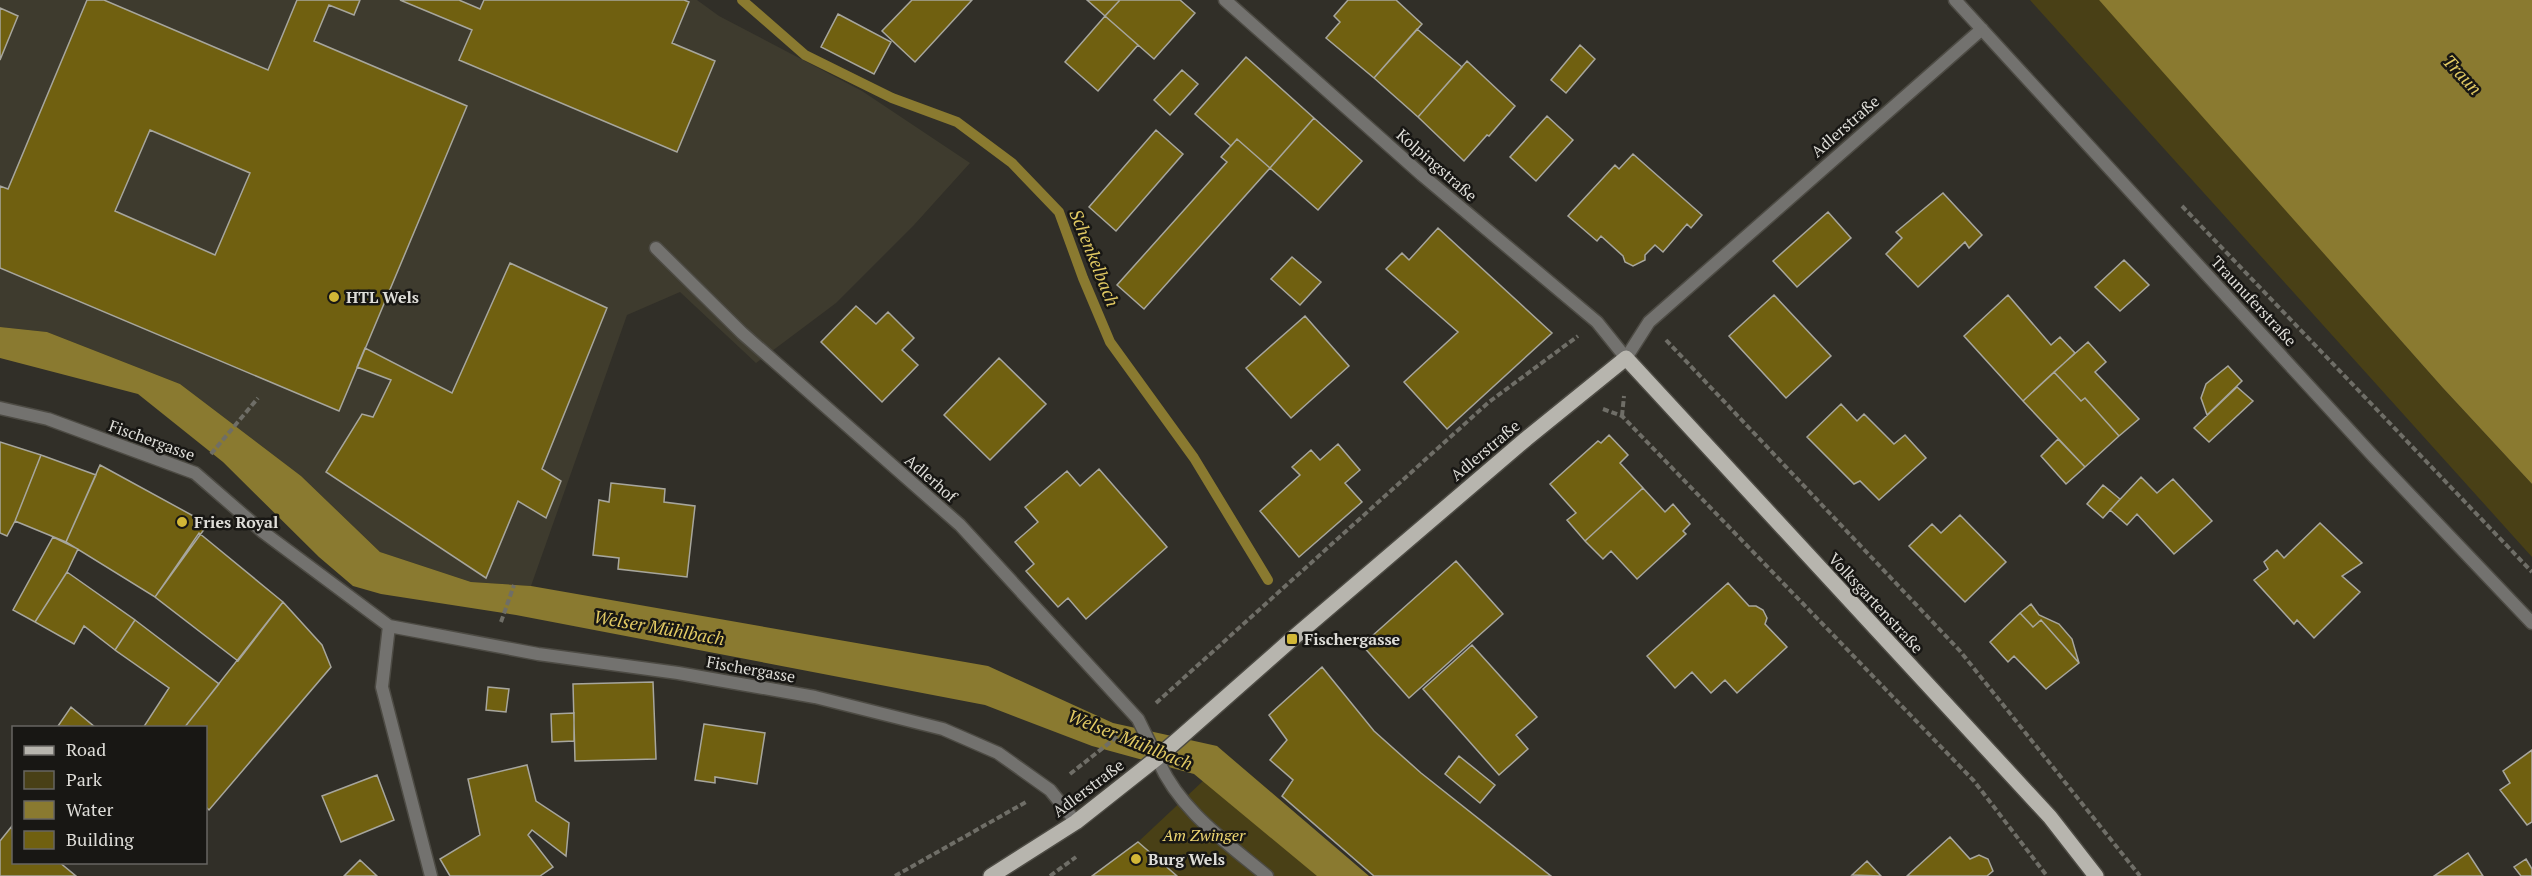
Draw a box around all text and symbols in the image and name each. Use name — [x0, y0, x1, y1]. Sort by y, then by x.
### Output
water label: Traun — [2438, 49, 2488, 100]
street label: Adlerstraße — [1806, 90, 1884, 162]
street label: Kolpingstraße — [1392, 124, 1482, 206]
water label: Schenkelbach — [1064, 205, 1125, 310]
street label: Traunuferstraße — [2206, 251, 2302, 351]
place label: HTL Wels — [346, 286, 419, 308]
marker: HTL Wels — [327, 290, 341, 304]
street label: Fischergasse — [106, 414, 198, 466]
street label: Adlerstraße — [1446, 415, 1524, 485]
street label: Adlerhof — [900, 449, 963, 508]
place label: Fries Royal — [194, 511, 278, 533]
marker: Fries Royal — [175, 515, 189, 529]
street label: Volksgartenstraße — [1824, 548, 1928, 658]
water label: Welser Mühlbach — [592, 604, 727, 650]
place label: Fischergasse — [1304, 628, 1401, 650]
marker: Fischergasse — [1285, 632, 1299, 646]
street label: Fischergasse — [705, 650, 797, 688]
water label: Welser Mühlbach — [1064, 703, 1196, 775]
legend — [12, 726, 207, 864]
text: Road — [66, 737, 106, 761]
street label: Adlerstraße — [1048, 754, 1128, 822]
text: Park — [66, 767, 103, 791]
text: Water — [66, 797, 113, 821]
park label: Am Zwinger — [1162, 824, 1246, 846]
text: Building — [66, 827, 134, 851]
place label: Burg Wels — [1148, 848, 1225, 870]
marker: Burg Wels — [1129, 852, 1143, 866]

